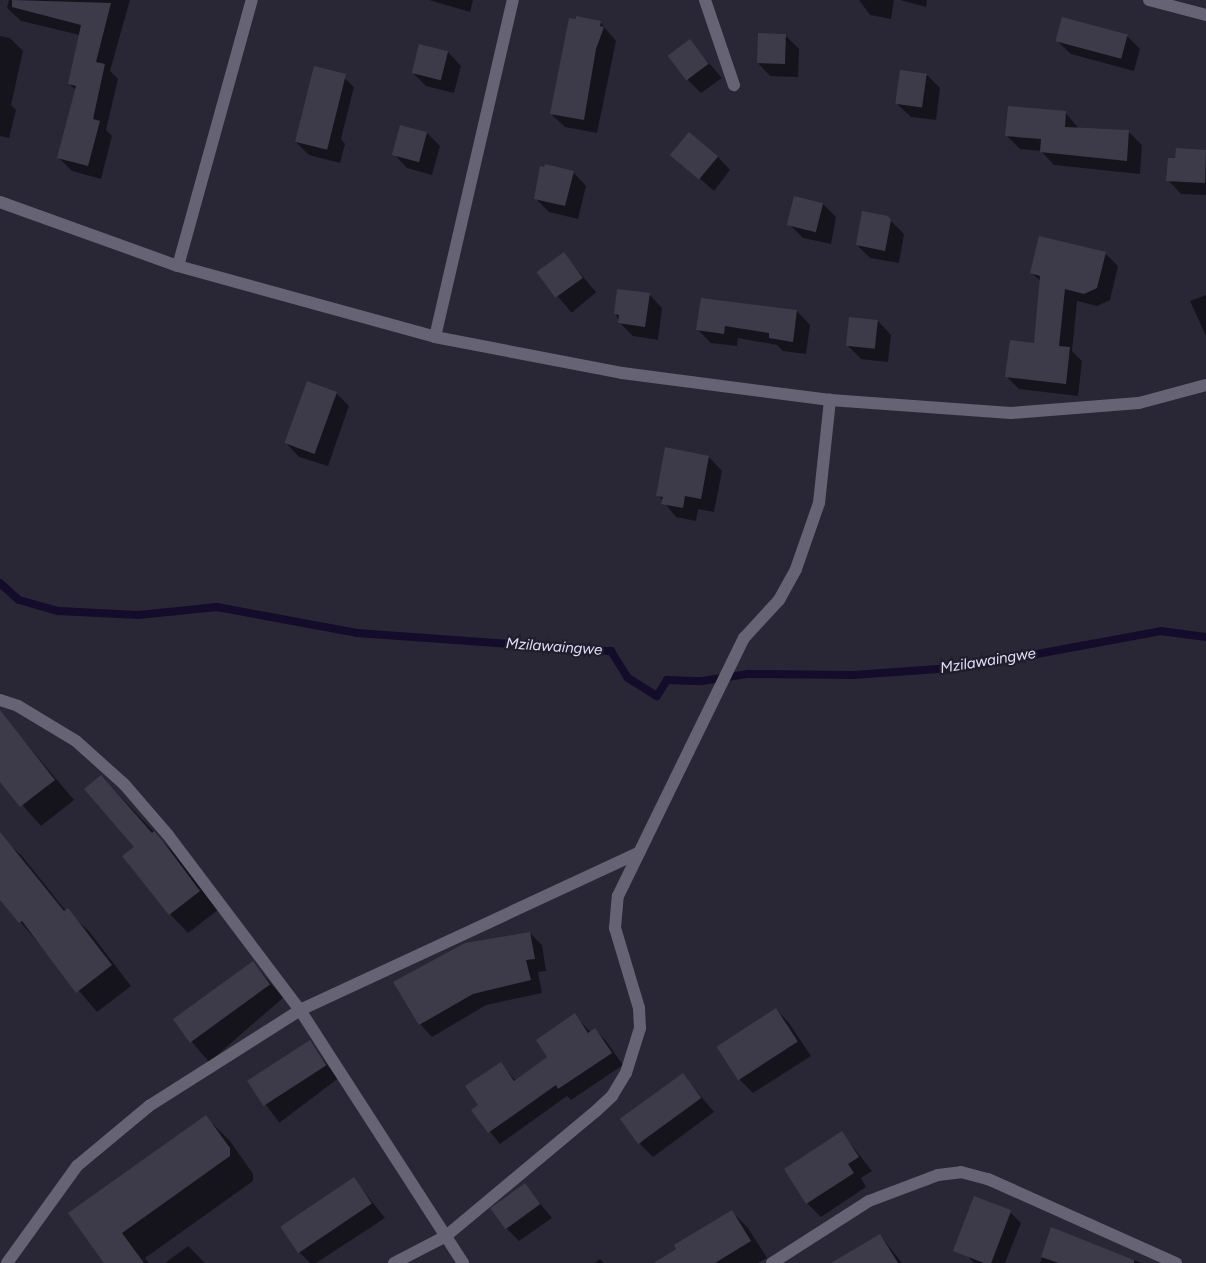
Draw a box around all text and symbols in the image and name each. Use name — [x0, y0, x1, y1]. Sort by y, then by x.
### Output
water label: Mzilawaingwe — [505, 635, 603, 659]
water label: Mzilawaingwe — [939, 645, 1037, 677]

